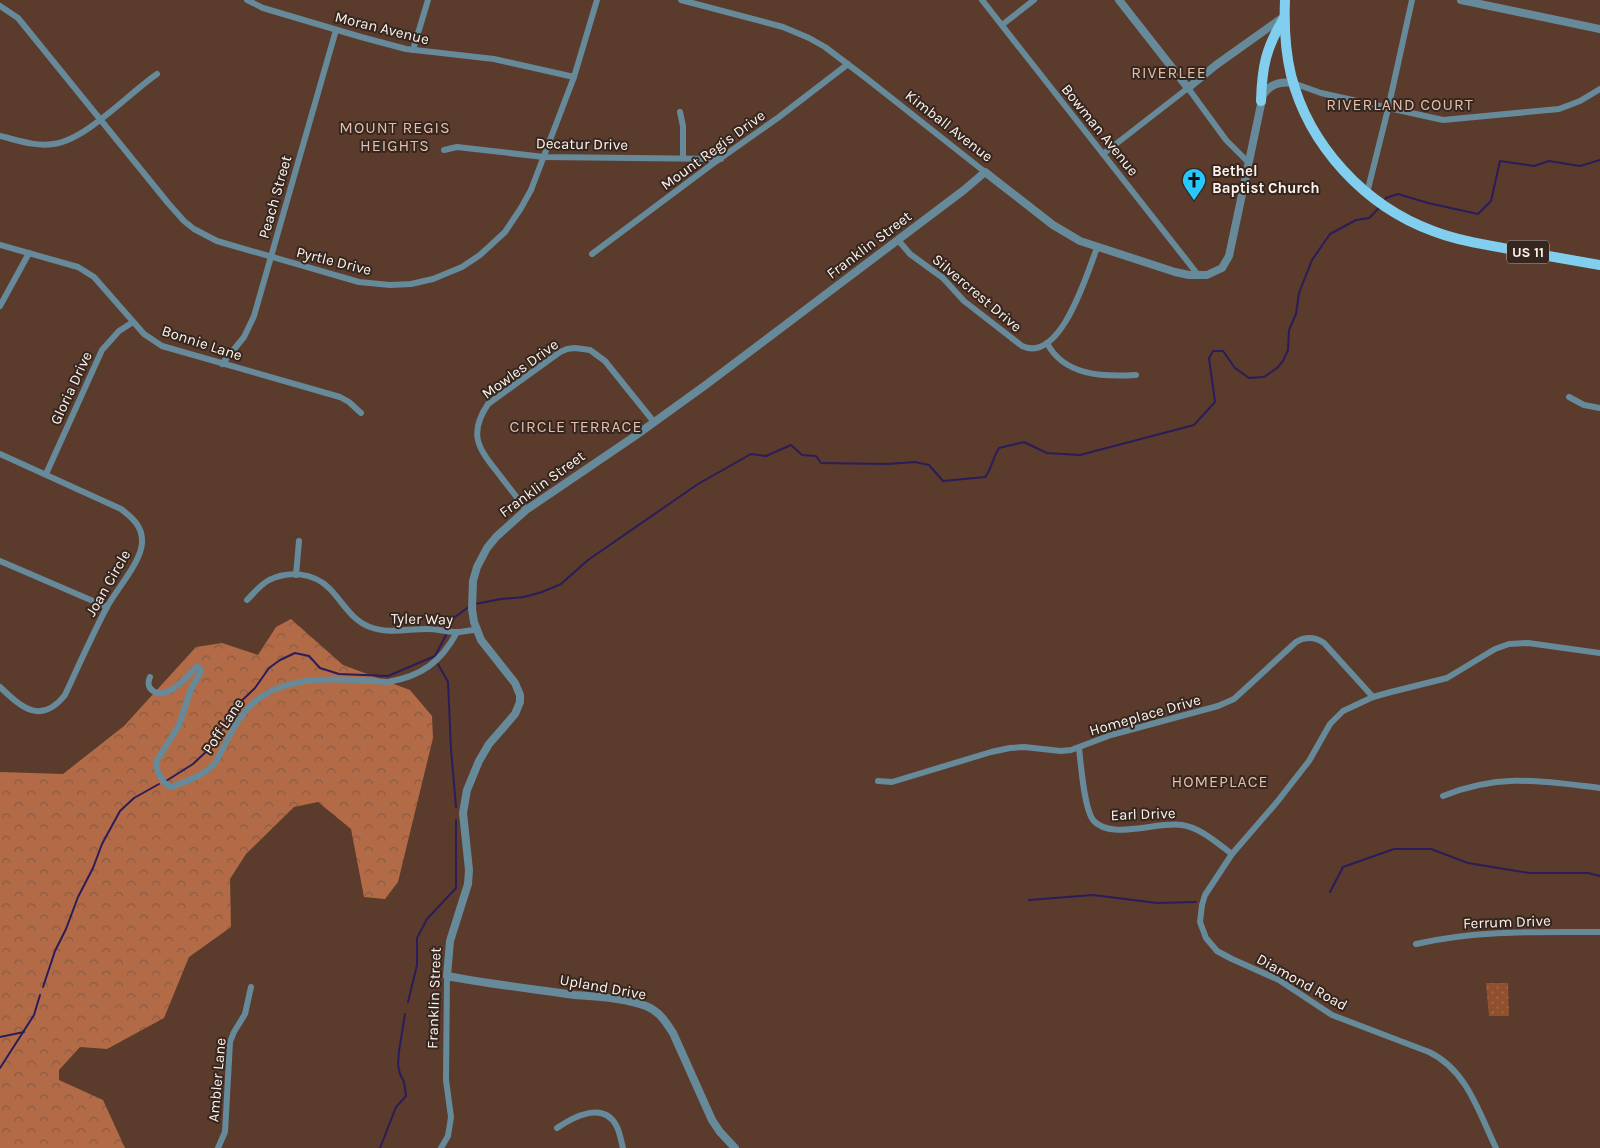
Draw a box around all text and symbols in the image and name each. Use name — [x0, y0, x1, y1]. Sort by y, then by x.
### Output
street label: Moran Avenue — [333, 8, 431, 48]
district label: RIVERLEE — [1131, 63, 1207, 82]
street label: Bowman Avenue — [1058, 81, 1142, 179]
street label: Kimball Avenue — [902, 86, 996, 166]
district label: RIVERLAND COURT — [1326, 95, 1474, 114]
street label: Mount Regis Drive — [657, 106, 769, 194]
district label: MOUNT REGIS HEIGHTS — [339, 118, 451, 155]
street label: Decatur Drive — [536, 134, 628, 154]
street label: Peach Street — [255, 153, 296, 241]
place label: Bethel Baptist Church — [1212, 162, 1320, 197]
church icon: Bethel Baptist Church — [1181, 167, 1207, 201]
street label: Franklin Street — [823, 207, 915, 283]
road number: US 11 — [1507, 240, 1549, 264]
street label: Pyrtle Drive — [295, 243, 373, 279]
street label: Silvercrest Drive — [929, 250, 1025, 336]
street label: Bonnie Lane — [160, 322, 244, 364]
street label: Mowles Drive — [478, 335, 562, 403]
street label: Gloria Drive — [46, 348, 96, 428]
district label: CIRCLE TERRACE — [510, 417, 642, 436]
street label: Franklin Street — [496, 447, 589, 521]
street label: Joan Circle — [82, 547, 134, 619]
street label: Tyler Way — [391, 609, 453, 629]
street label: Homeplace Drive — [1087, 690, 1203, 740]
street label: Poff Lane — [198, 695, 248, 757]
district label: HOMEPLACE — [1172, 772, 1268, 791]
street label: Earl Drive — [1110, 804, 1176, 824]
street label: Ferrum Drive — [1463, 911, 1551, 933]
street label: Franklin Street — [423, 947, 445, 1049]
street label: Diamond Road — [1254, 950, 1350, 1014]
street label: Upland Drive — [558, 971, 648, 1003]
street label: Ambler Lane — [204, 1037, 230, 1123]

